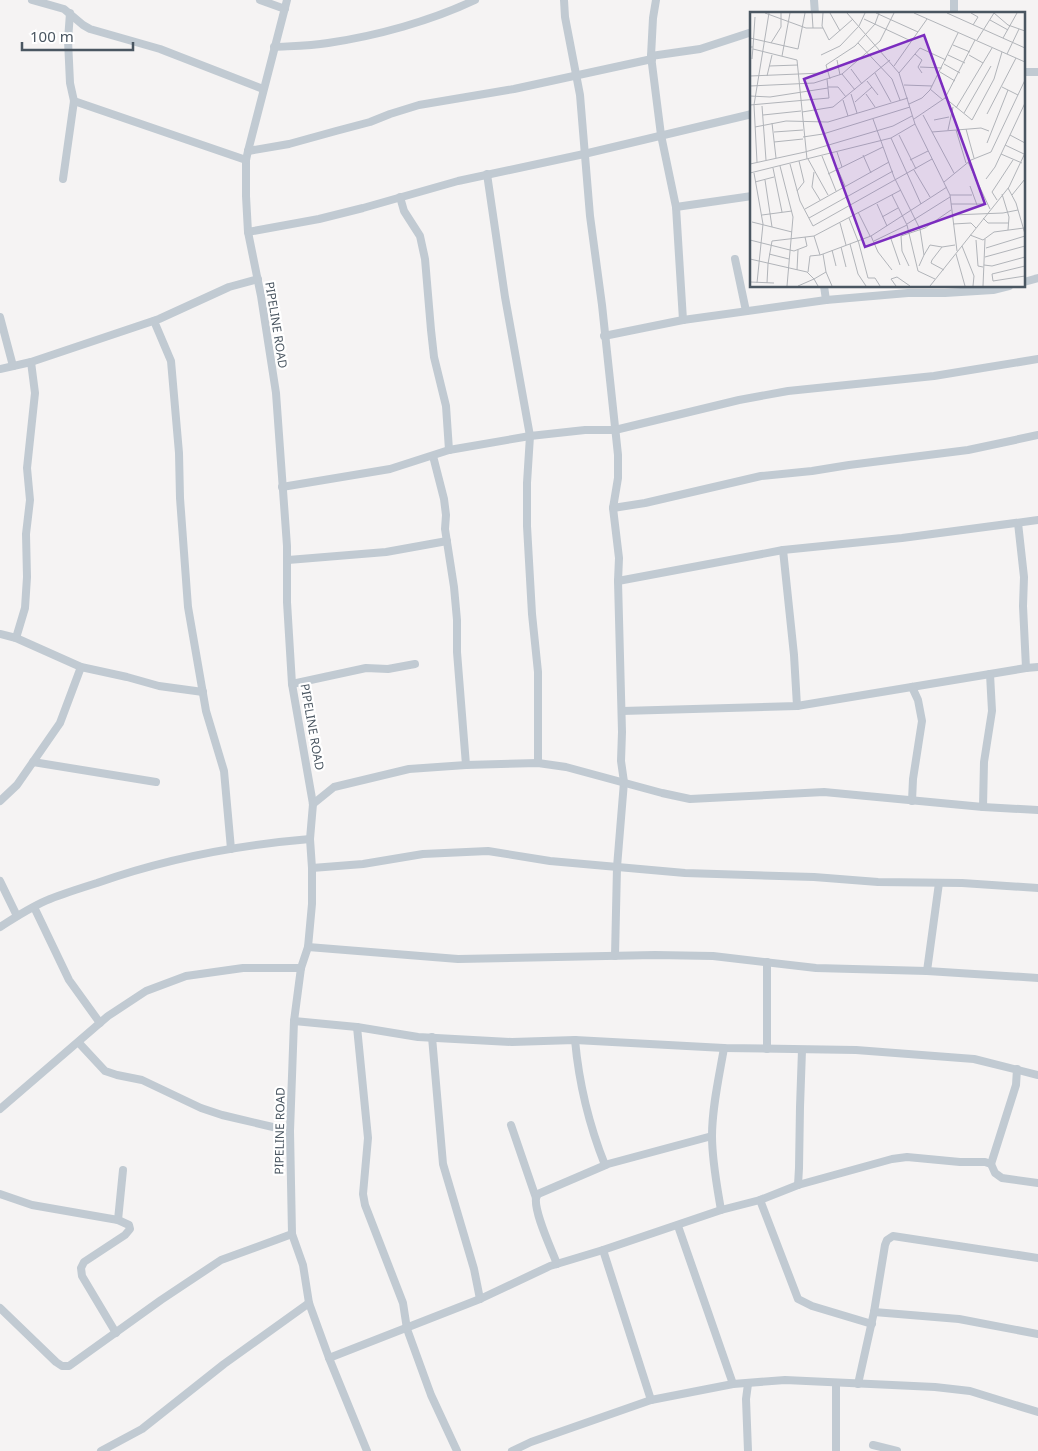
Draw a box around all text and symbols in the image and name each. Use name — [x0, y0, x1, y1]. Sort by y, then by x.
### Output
inset map — [750, 12, 1026, 288]
scale bar — [22, 20, 134, 52]
text: 100 m — [30, 26, 74, 46]
street label: PIPELINE ROAD — [261, 280, 292, 370]
street label: PIPELINE ROAD — [297, 682, 329, 772]
street label: PIPELINE ROAD — [270, 1087, 289, 1175]

